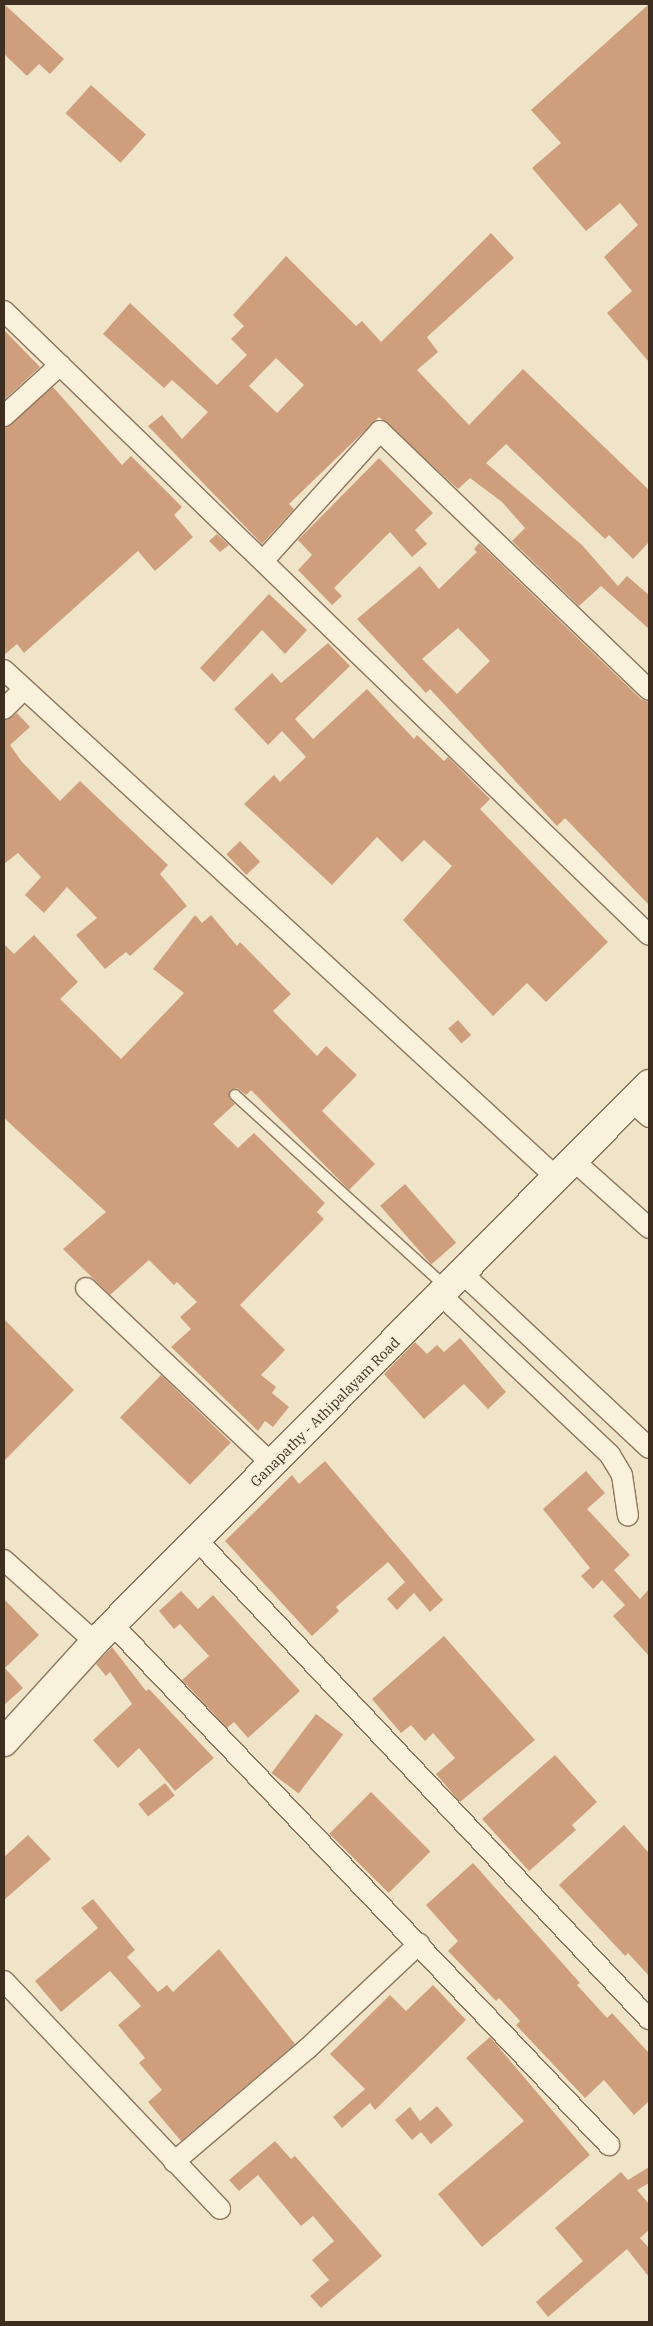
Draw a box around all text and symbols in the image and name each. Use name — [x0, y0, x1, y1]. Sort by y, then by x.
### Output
street label: Ganapathy - Athipalayam Road — [247, 1334, 403, 1490]

